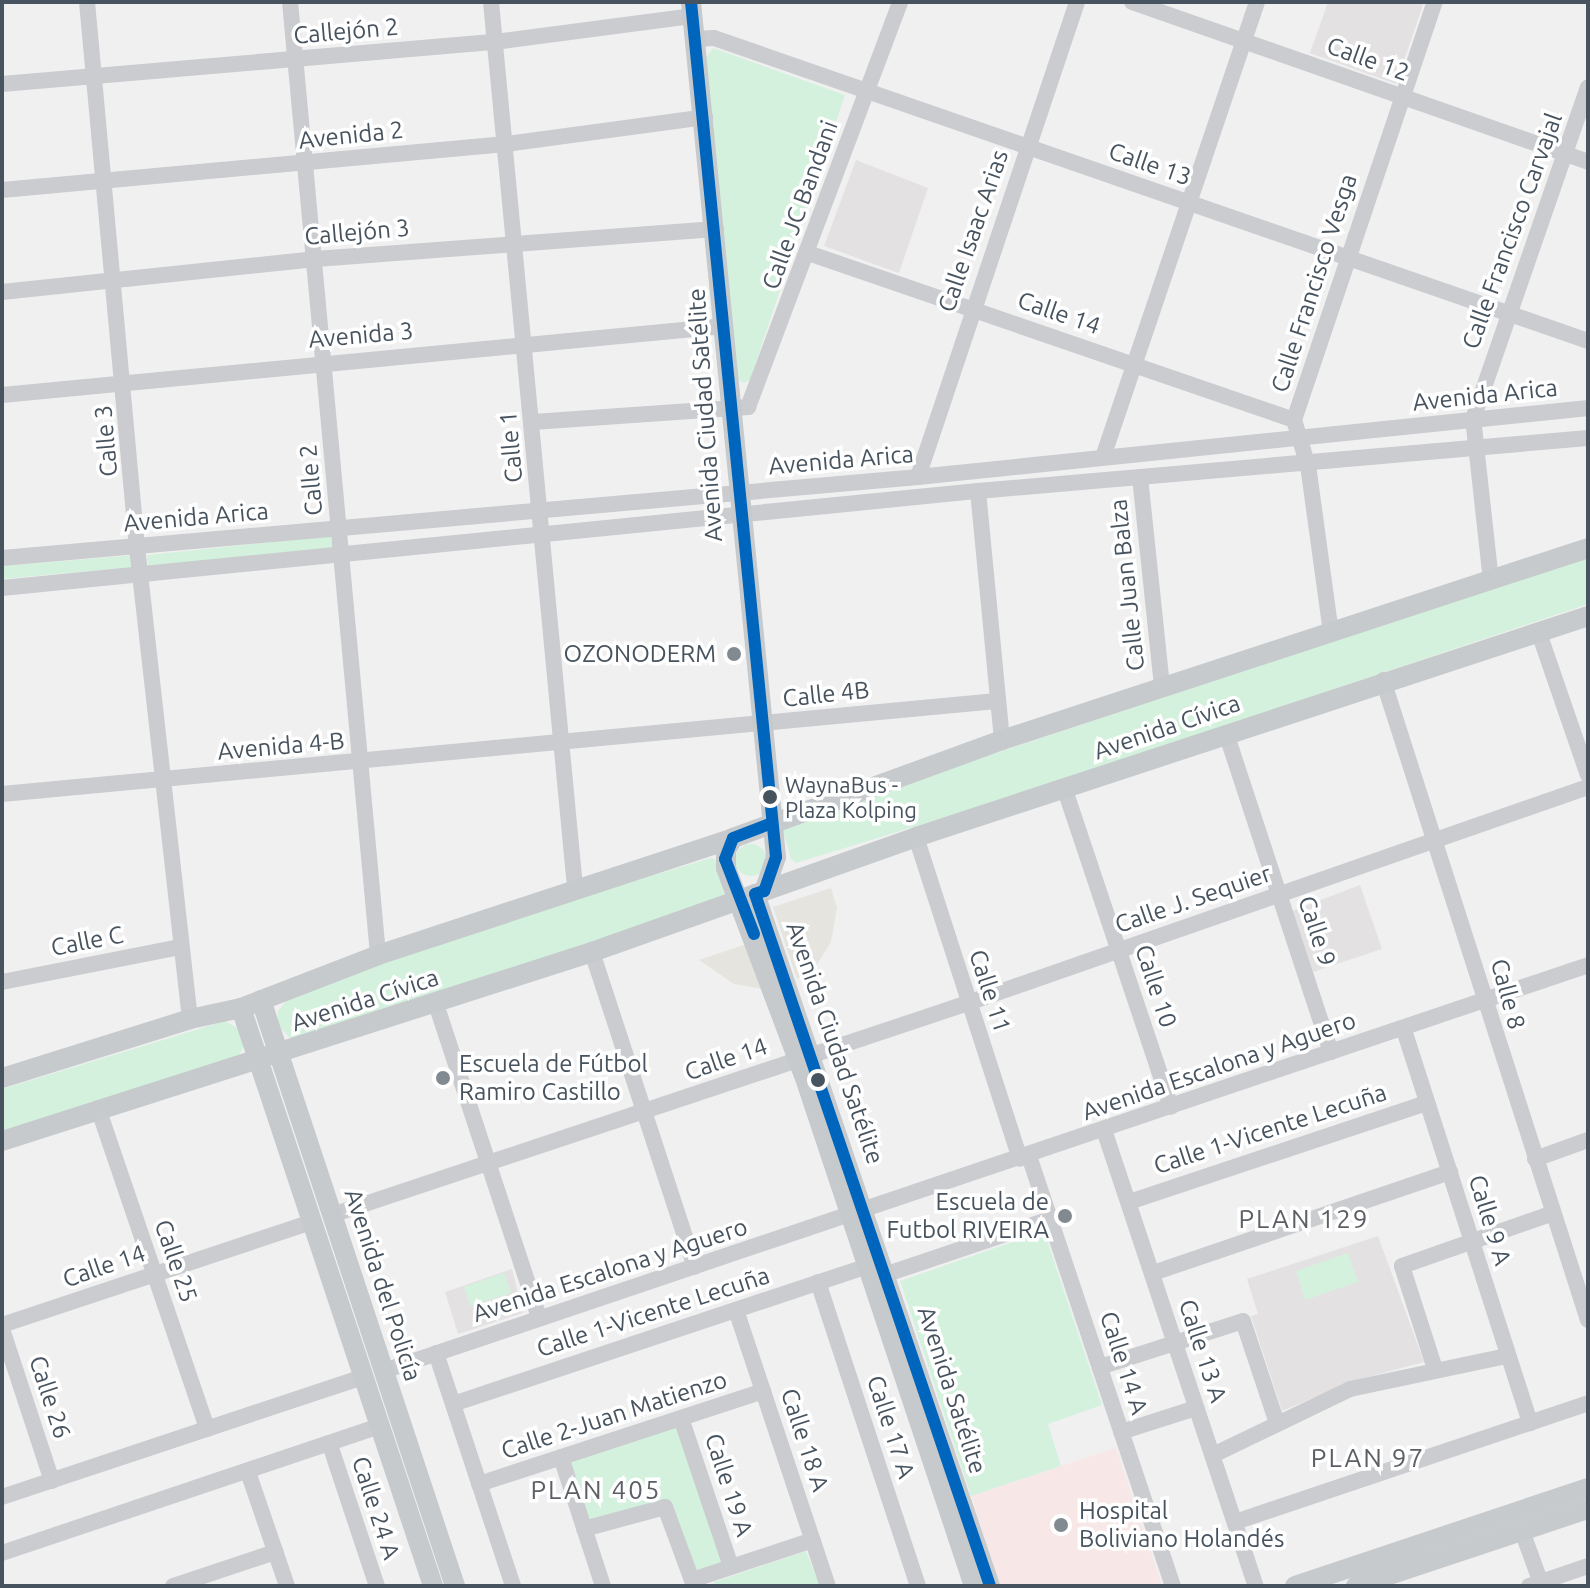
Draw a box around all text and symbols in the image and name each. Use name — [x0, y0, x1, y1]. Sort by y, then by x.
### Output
street label: Callejón 2 — [292, 12, 400, 50]
street label: Calle 12 — [1323, 31, 1413, 87]
street label: Calle Francisco Carvajal — [1456, 109, 1568, 353]
street label: Avenida 2 — [297, 115, 405, 155]
street label: Calle JC Bandani — [756, 117, 844, 293]
street label: Calle 13 — [1105, 136, 1195, 192]
street label: Calle Isaac Arias — [932, 146, 1014, 316]
street label: Calle Francisco Vesga — [1265, 170, 1363, 396]
street label: Callejón 3 — [303, 213, 411, 251]
street label: Calle 14 — [1014, 285, 1104, 341]
street label: Avenida Ciudad Satélite — [682, 287, 728, 543]
street label: Avenida 3 — [307, 316, 415, 354]
street label: Avenida Arica — [1411, 373, 1559, 417]
street label: Calle 3 — [89, 404, 123, 478]
street label: Calle 1 — [494, 410, 528, 484]
street label: Avenida Arica — [767, 439, 915, 481]
street label: Calle 2 — [294, 443, 328, 517]
street label: Avenida Arica — [122, 496, 270, 538]
street label: Calle Juan Balza — [1104, 498, 1150, 672]
place label: OZONODERM — [564, 640, 716, 668]
marker: OZONODERM — [723, 643, 745, 665]
street label: Calle 4B — [781, 675, 871, 713]
street label: Avenida Cívica — [1090, 688, 1244, 766]
street label: Avenida 4-B — [216, 726, 346, 766]
place label: WaynaBus - Plaza Kolping — [785, 771, 917, 822]
marker: WaynaBus - Plaza Kolping — [762, 789, 778, 805]
street label: Calle J. Sequier — [1111, 859, 1275, 939]
street label: Calle 9 — [1292, 892, 1342, 970]
street label: Avenida Ciudad Satélite — [780, 918, 890, 1168]
street label: Calle C — [48, 920, 126, 962]
street label: Calle 10 — [1129, 941, 1183, 1031]
street label: Calle 11 — [963, 946, 1017, 1036]
street label: Calle 8 — [1485, 956, 1531, 1032]
street label: Avenida Cívica — [288, 963, 442, 1037]
street label: Avenida Escalona y Aguero — [1078, 1006, 1360, 1126]
street label: Calle 14 — [681, 1031, 771, 1087]
place label: Escuela de Fútbol Ramiro Castillo — [459, 1050, 648, 1106]
marker: Escuela de Fútbol Ramiro Castillo — [434, 1069, 452, 1087]
unlabelled marker — [810, 1072, 826, 1088]
street label: Calle 1-Vicente Lecuña — [1150, 1078, 1390, 1180]
street label: Calle 9 A — [1463, 1171, 1517, 1269]
street label: Avenida del Policía — [338, 1185, 428, 1385]
place label: Escuela de Futbol RIVEIRA — [887, 1188, 1049, 1244]
district label: PLAN 129 — [1239, 1203, 1369, 1235]
marker: Escuela de Futbol RIVEIRA — [1056, 1207, 1074, 1225]
street label: Avenida Escalona y Aguero — [469, 1212, 751, 1328]
street label: Calle 25 — [148, 1216, 204, 1306]
street label: Calle 14 — [59, 1238, 149, 1294]
street label: Calle 1-Vicente Lecuña — [533, 1261, 773, 1363]
street label: Calle 13 A — [1173, 1296, 1233, 1406]
street label: Avenida Satélite — [911, 1303, 993, 1477]
street label: Calle 14 A — [1094, 1308, 1154, 1418]
street label: Calle 26 — [23, 1352, 77, 1442]
street label: Calle 2-Juan Matienzo — [497, 1365, 731, 1465]
street label: Calle 17 A — [861, 1372, 921, 1482]
street label: Calle 18 A — [775, 1385, 835, 1495]
street label: Calle 19 A — [699, 1430, 759, 1540]
district label: PLAN 97 — [1311, 1442, 1425, 1474]
street label: Calle 24 A — [346, 1453, 406, 1563]
district label: PLAN 405 — [531, 1474, 661, 1506]
place label: Hospital Boliviano Holandés — [1079, 1497, 1284, 1553]
marker: Hospital Boliviano Holandés — [1050, 1514, 1072, 1536]

